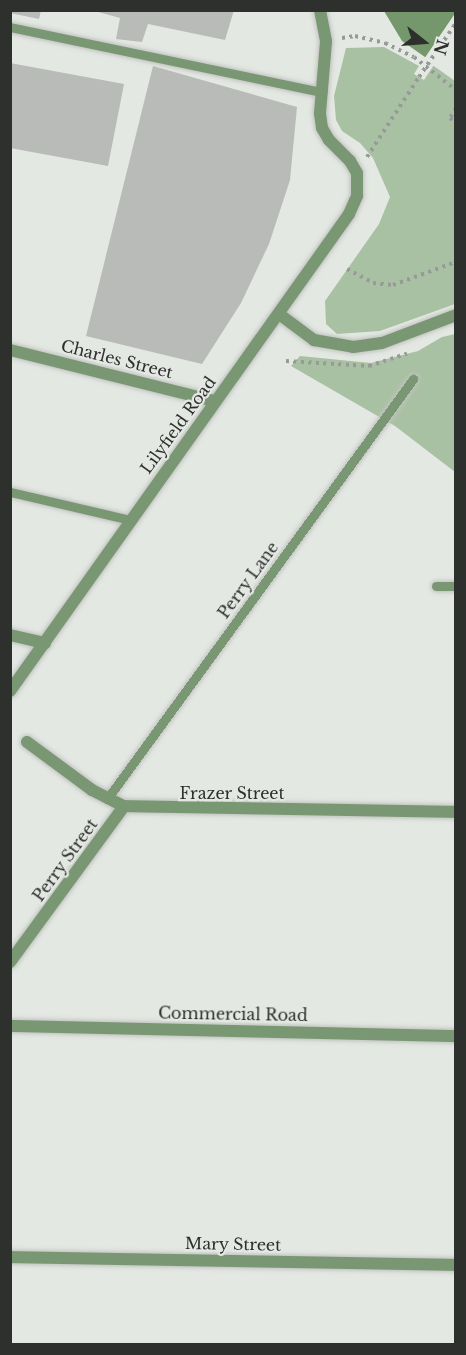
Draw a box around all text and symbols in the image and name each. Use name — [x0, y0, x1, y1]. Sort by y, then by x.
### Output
north arrow — [394, 12, 454, 72]
text: N — [429, 37, 453, 57]
street label: Charles Street — [59, 336, 175, 382]
street label: Lilyfield Road — [136, 373, 220, 477]
street label: Perry Lane — [214, 538, 282, 622]
street label: Frazer Street — [179, 783, 285, 803]
street label: Perry Street — [28, 815, 102, 905]
street label: Commercial Road — [158, 1003, 308, 1025]
street label: Mary Street — [184, 1234, 282, 1254]

